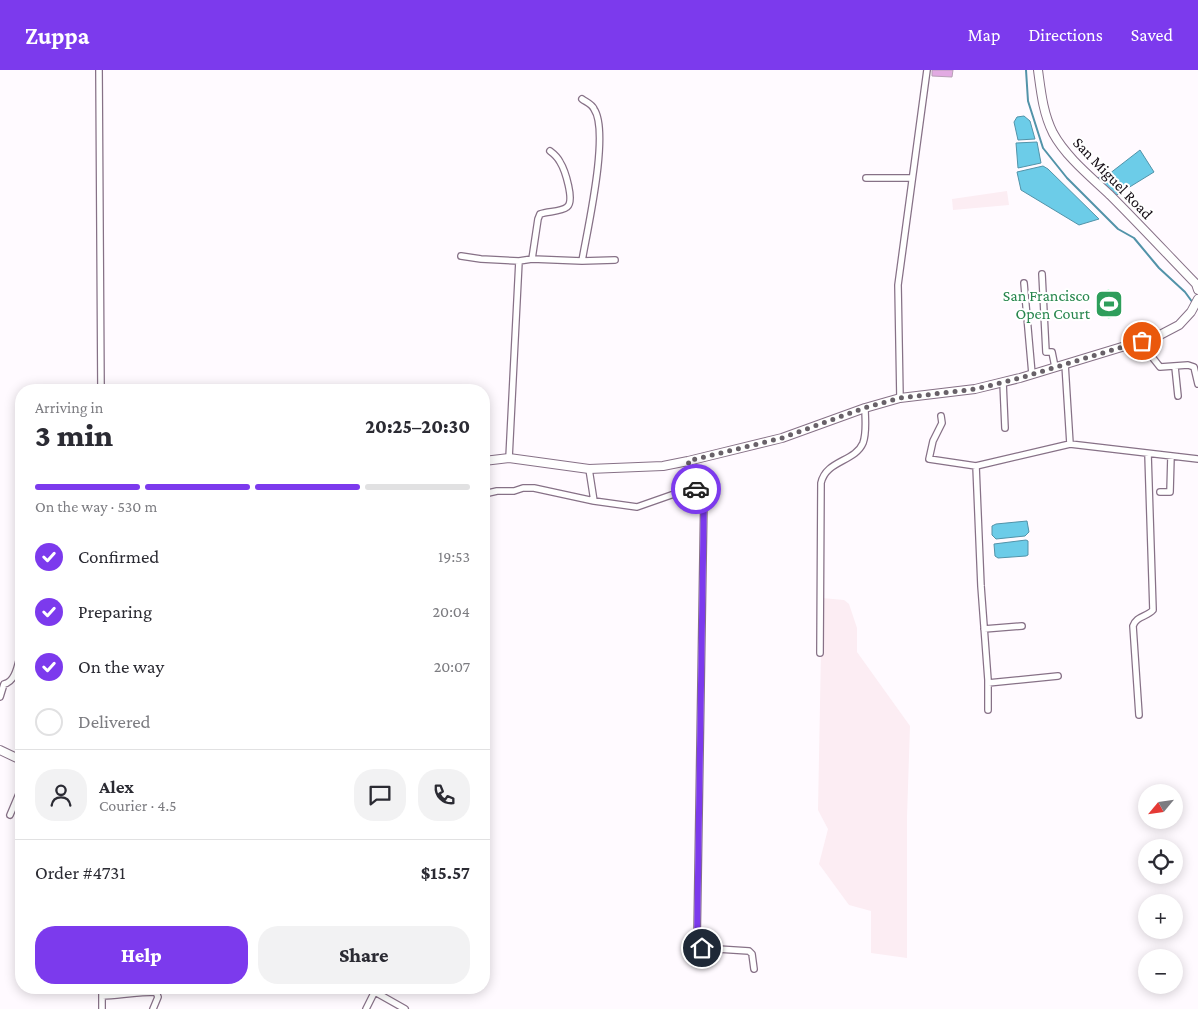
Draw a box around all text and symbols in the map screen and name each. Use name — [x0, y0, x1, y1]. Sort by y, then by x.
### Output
text: Zuppa — [25, 22, 89, 49]
text: Map — [968, 25, 1000, 45]
text: Directions — [1028, 25, 1103, 45]
text: Saved — [1131, 25, 1173, 45]
street label: San Miguel Road — [1069, 134, 1157, 223]
place label: San Francisco Open Court — [1003, 287, 1091, 323]
sports icon: San Francisco Open Court — [1094, 289, 1124, 319]
pin — [1121, 320, 1163, 362]
icon: bag — [1128, 327, 1156, 355]
text: Arriving in — [35, 399, 103, 416]
text: 20:25–20:30 — [365, 416, 470, 437]
text: 3 min — [35, 417, 113, 453]
courier — [671, 464, 721, 514]
icon: car — [682, 475, 710, 503]
text: On the way · 530 m — [35, 498, 157, 515]
icon: check — [35, 543, 63, 571]
text: Confirmed — [78, 546, 159, 567]
text: 19:53 — [438, 548, 470, 565]
icon: check — [35, 598, 63, 626]
text: Preparing — [78, 601, 152, 622]
text: 20:04 — [432, 603, 470, 620]
icon: check — [35, 653, 63, 681]
text: On the way — [78, 656, 164, 677]
text: 20:07 — [434, 658, 470, 675]
text: Delivered — [78, 711, 151, 732]
button: person — [35, 769, 87, 821]
button: chat — [354, 769, 406, 821]
button: phone — [418, 769, 470, 821]
text: Alex — [99, 776, 134, 797]
north arrow — [1138, 784, 1182, 829]
map controls — [1138, 784, 1183, 994]
text: Courier · 4.5 — [99, 797, 177, 814]
button: locate — [1138, 839, 1183, 884]
text: Order #4731 — [35, 862, 126, 883]
text: $15.57 — [421, 862, 470, 883]
button: + — [1138, 894, 1183, 939]
button: Help — [35, 926, 248, 984]
button: Share — [258, 926, 470, 984]
pin — [681, 927, 723, 969]
icon: home — [688, 934, 716, 962]
button: − — [1138, 949, 1183, 994]

